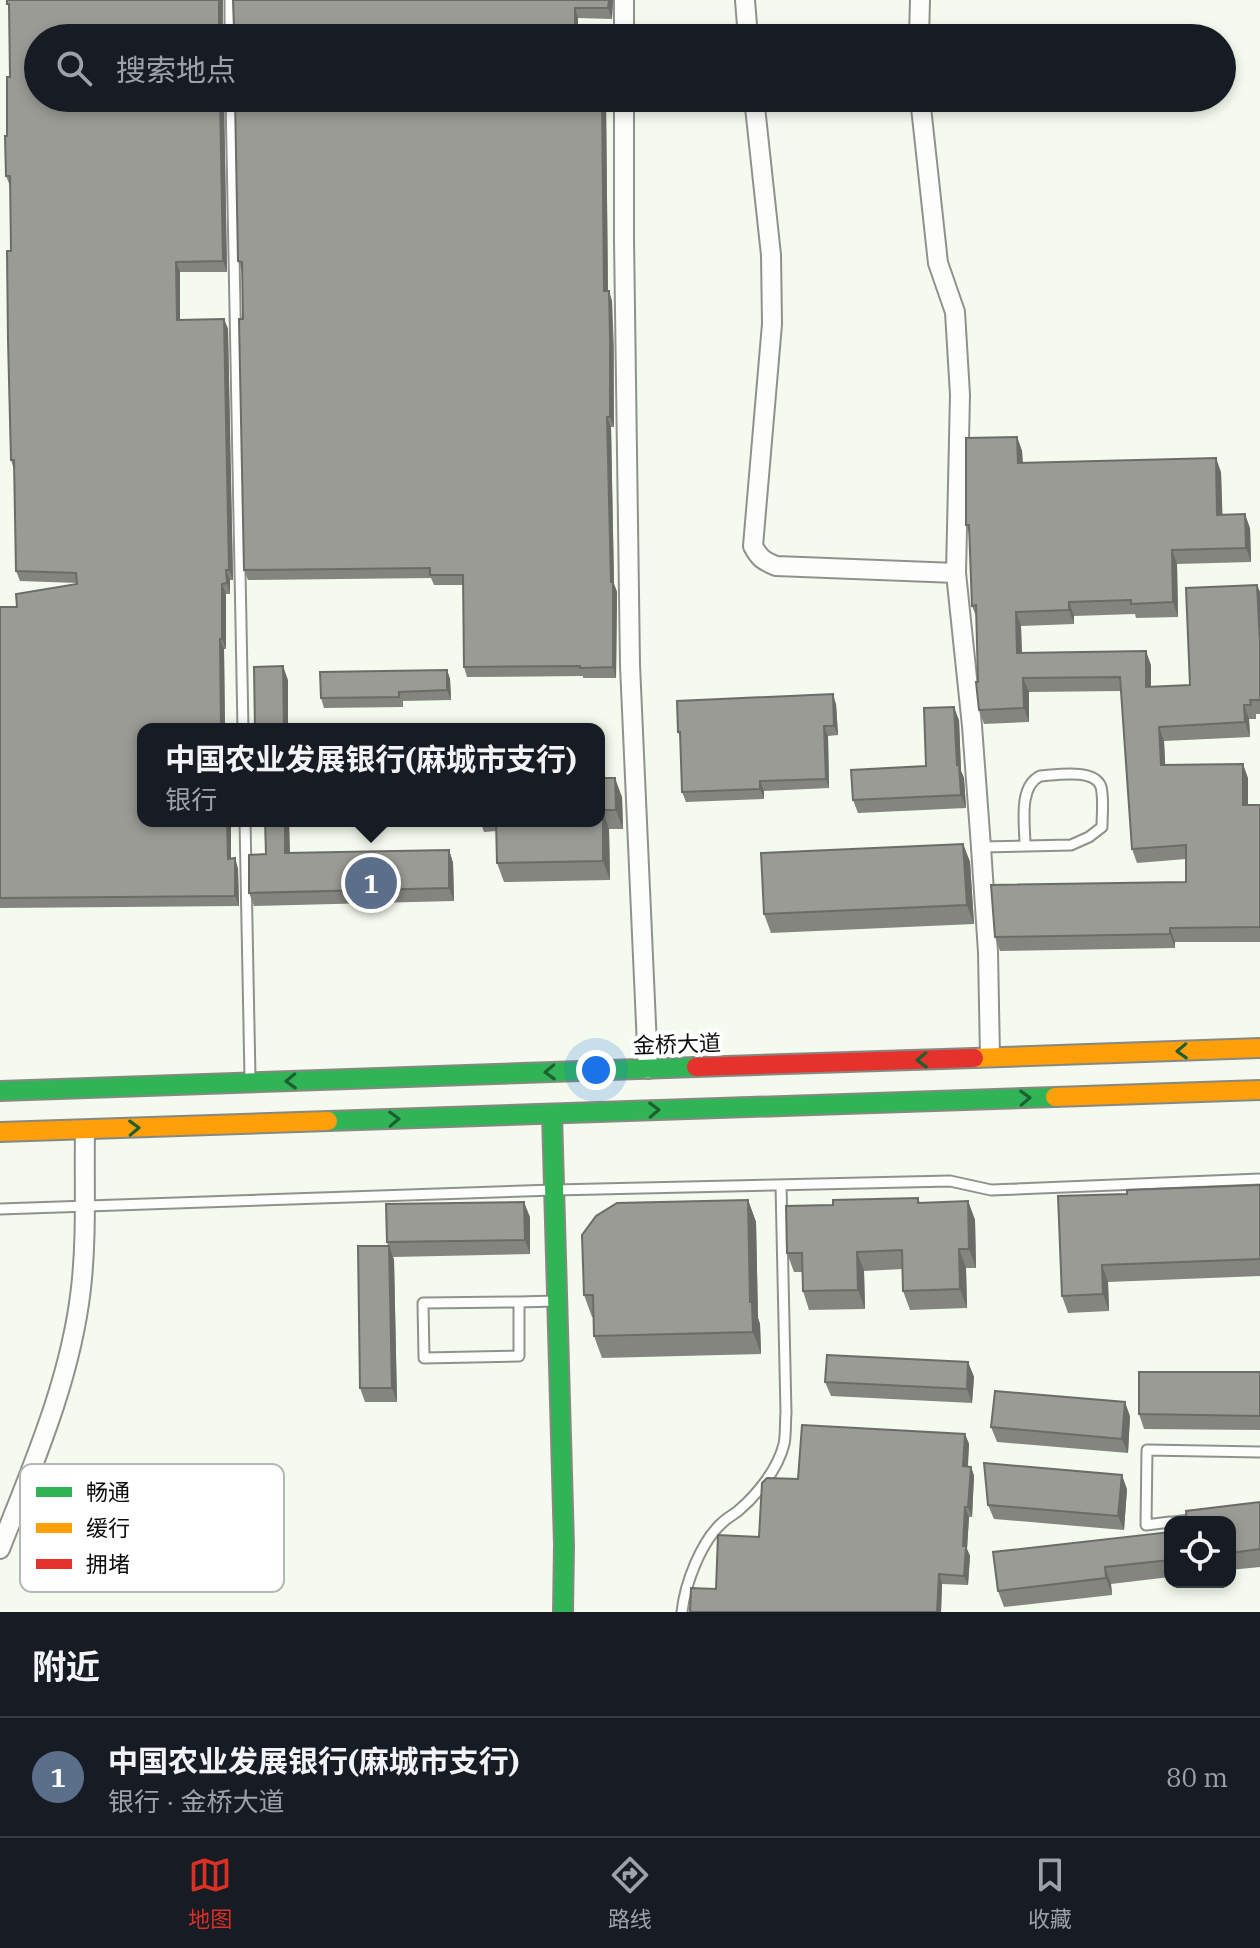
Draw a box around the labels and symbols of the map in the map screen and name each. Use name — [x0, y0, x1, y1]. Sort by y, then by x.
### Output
pin: 1 — [345, 853, 397, 913]
street label: 金桥大道 — [632, 1027, 721, 1060]
one-way arrow — [1175, 1042, 1188, 1060]
your location — [576, 1050, 616, 1090]
one-way arrow — [915, 1051, 928, 1068]
one-way arrow — [543, 1064, 556, 1081]
one-way arrow — [284, 1072, 297, 1090]
one-way arrow — [1019, 1089, 1032, 1106]
one-way arrow — [648, 1102, 661, 1119]
one-way arrow — [388, 1111, 401, 1128]
one-way arrow — [128, 1119, 141, 1136]
legend — [20, 1464, 284, 1592]
text: 畅通 — [86, 1477, 130, 1506]
text: 缓行 — [86, 1513, 130, 1542]
text: 拥堵 — [86, 1549, 130, 1578]

